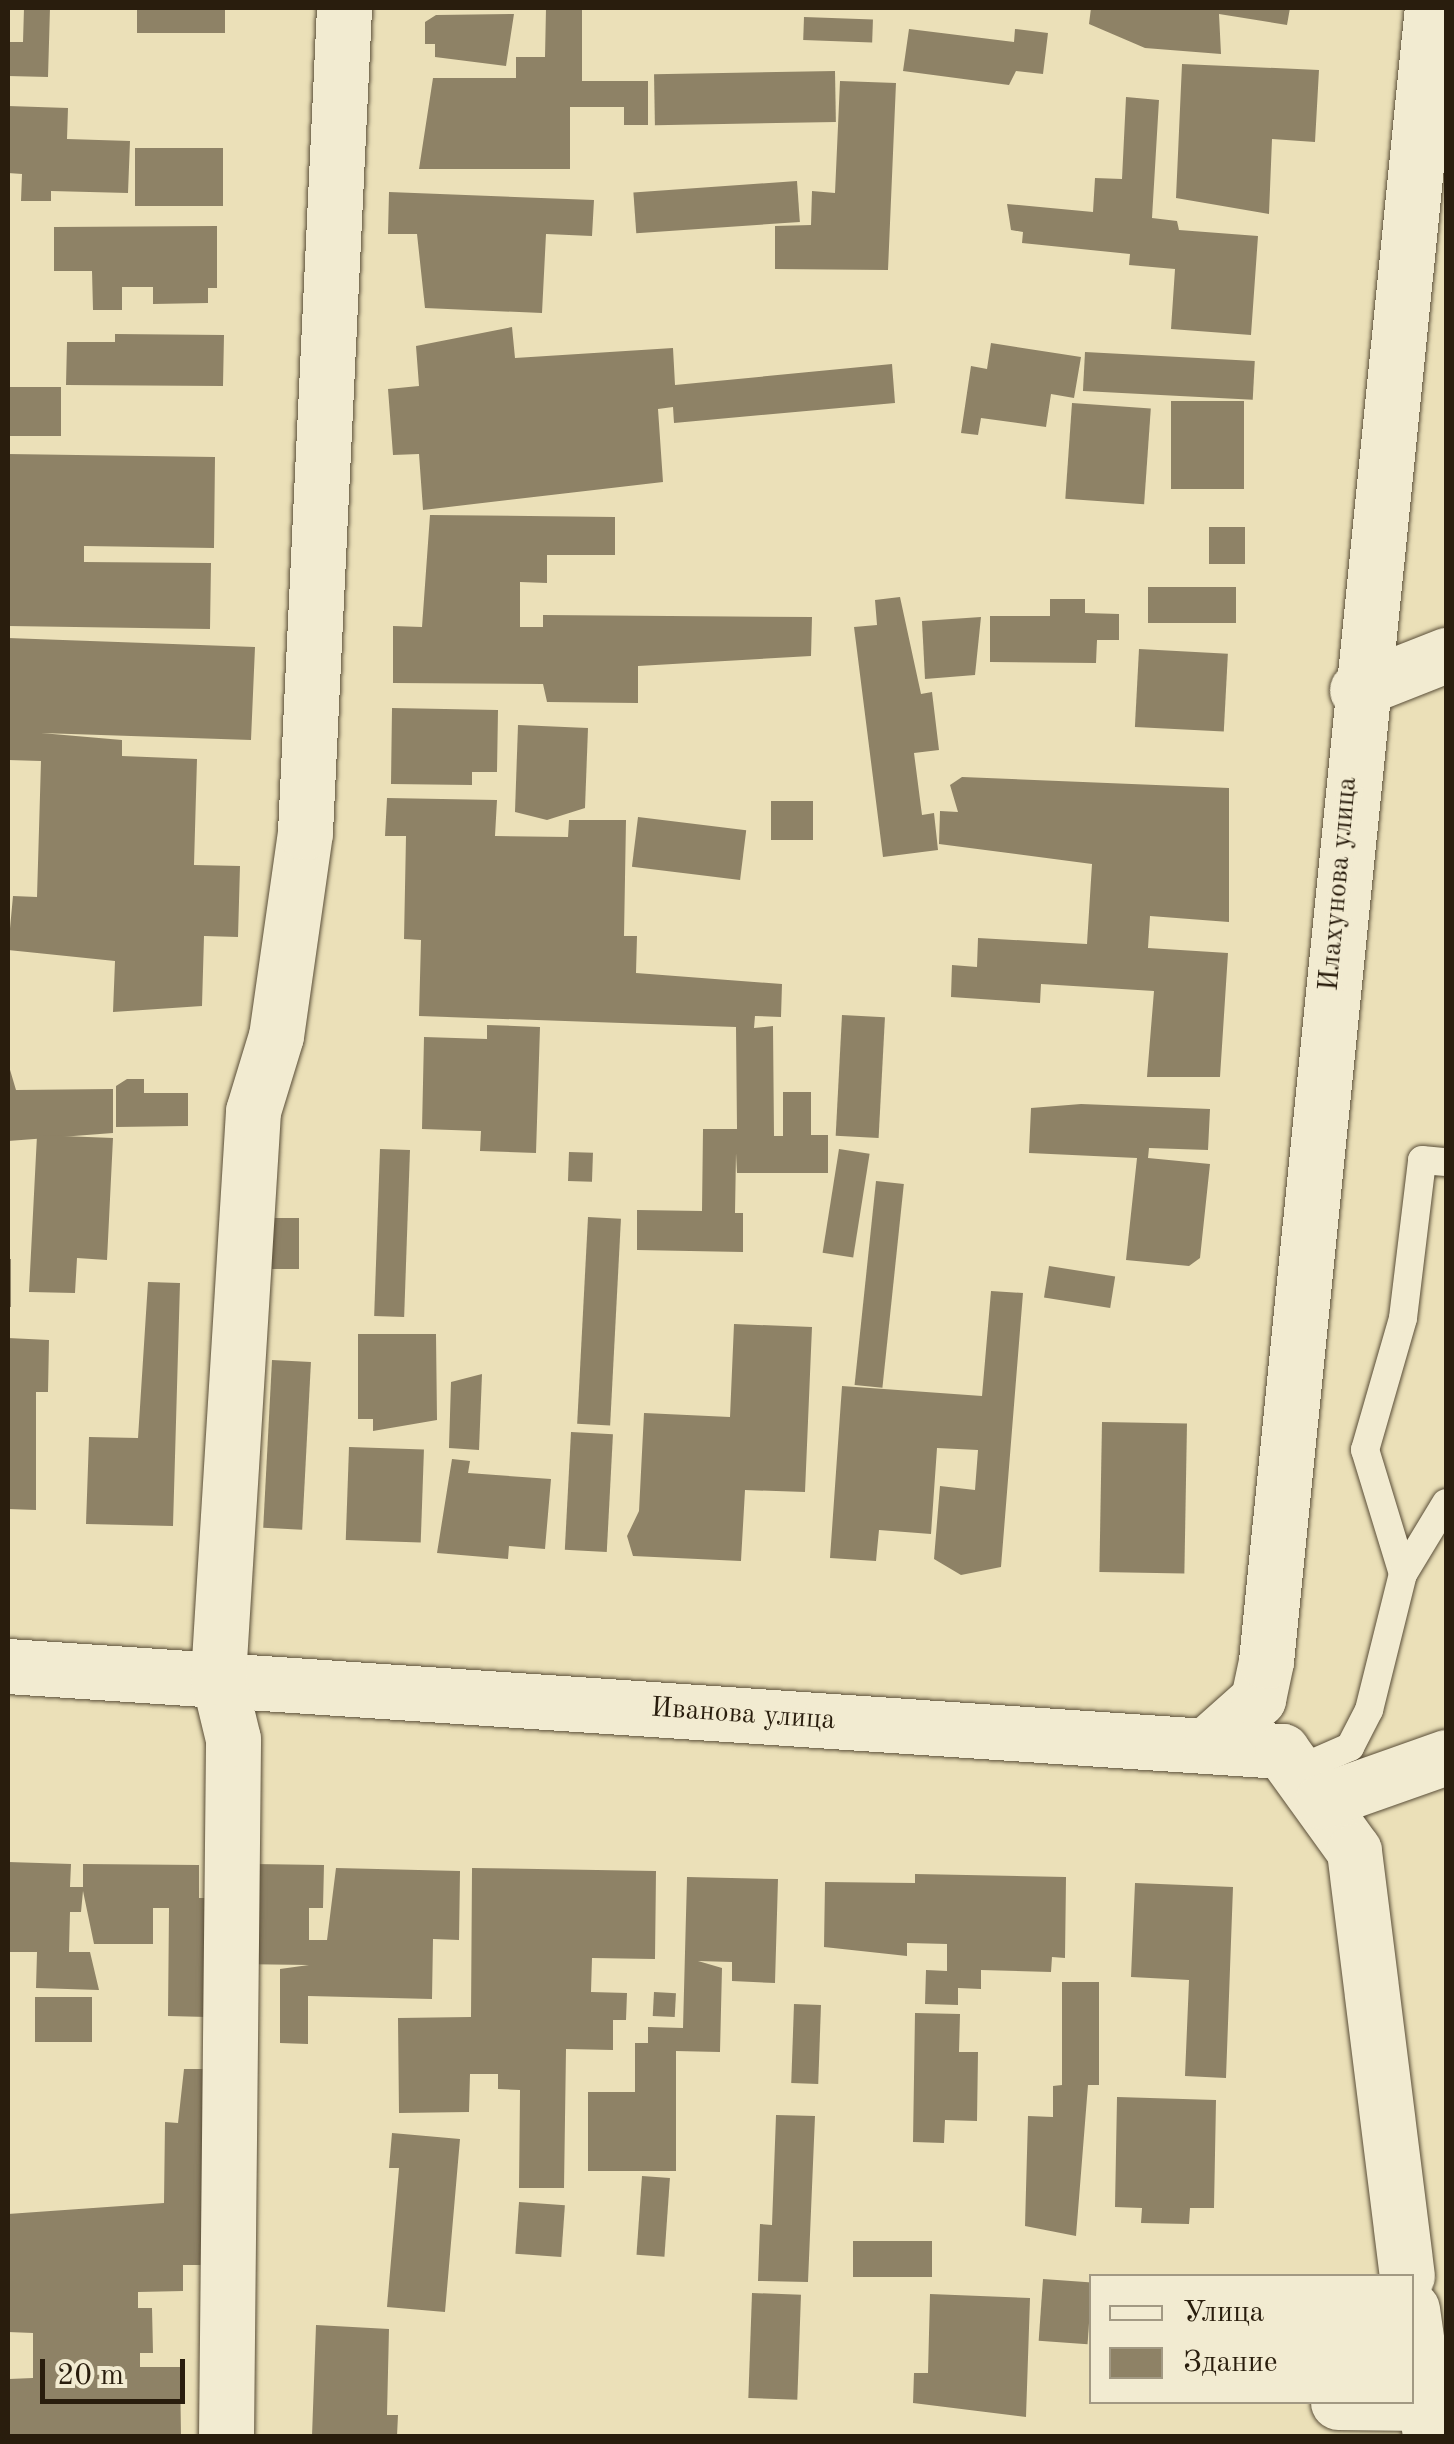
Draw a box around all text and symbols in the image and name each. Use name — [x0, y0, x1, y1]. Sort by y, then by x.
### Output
street label: Илахунова улица — [1313, 776, 1365, 992]
street label: Иванова улица — [650, 1692, 836, 1738]
legend — [1089, 2274, 1414, 2404]
text: Улица — [1183, 2298, 1264, 2328]
scale bar — [45, 2339, 190, 2401]
text: Здание — [1183, 2348, 1278, 2378]
text: 20 m — [57, 2361, 124, 2391]

